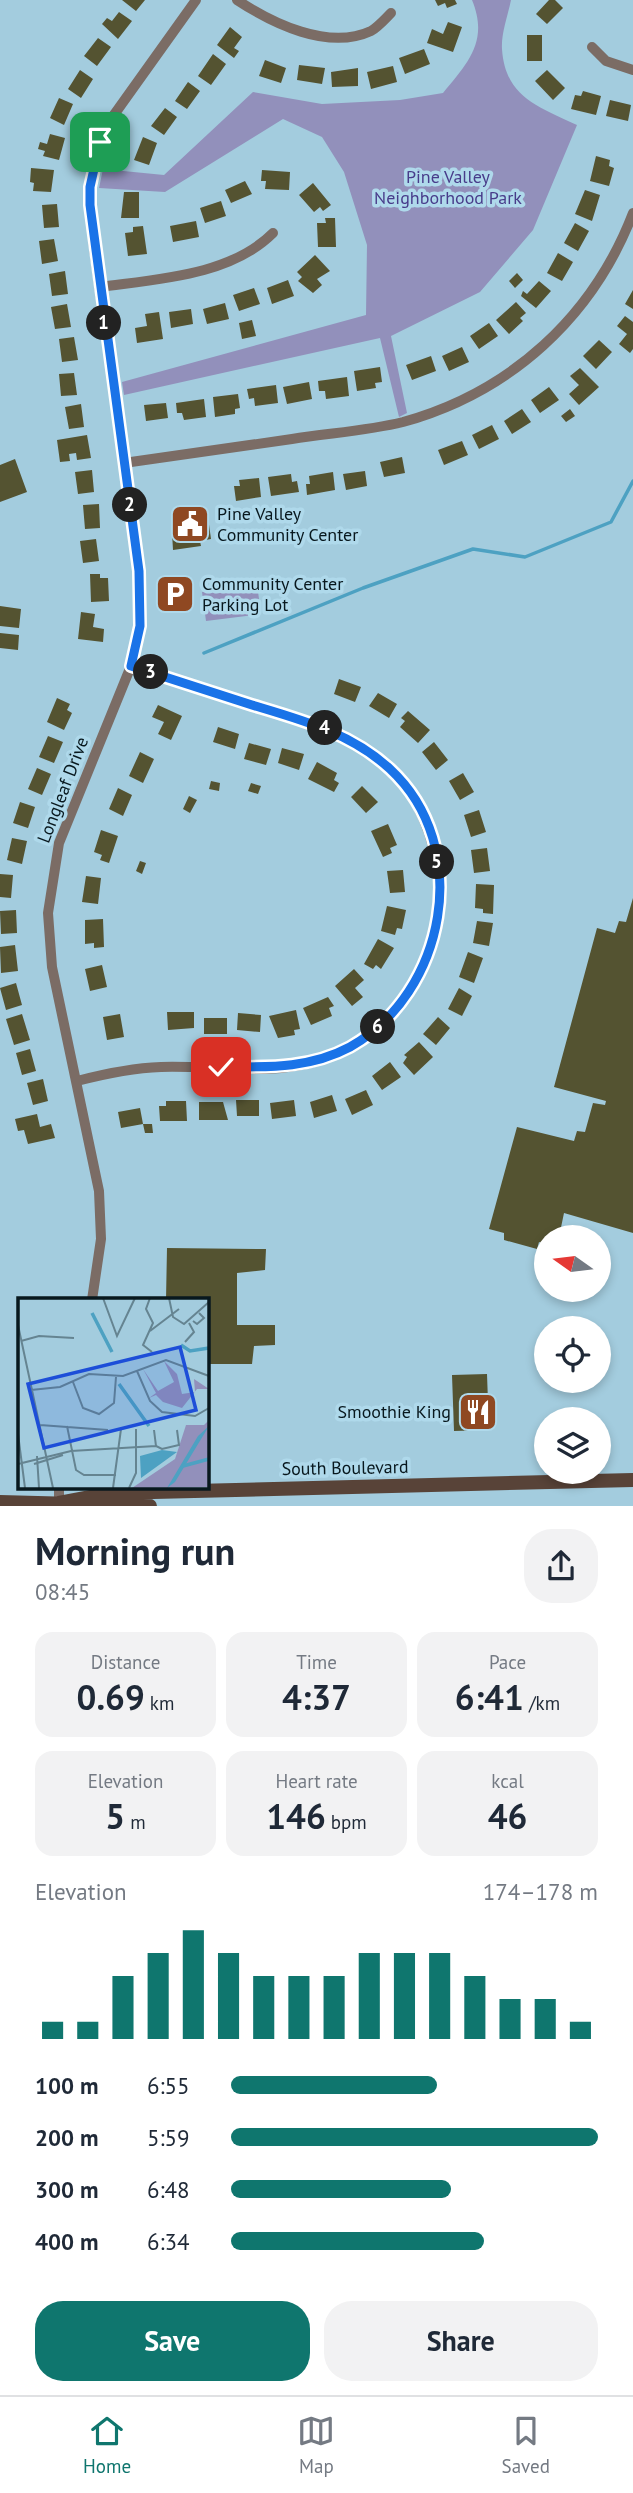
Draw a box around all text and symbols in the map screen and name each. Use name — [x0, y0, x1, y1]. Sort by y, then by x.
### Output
pin — [70, 112, 130, 172]
icon: arrive — [81, 123, 119, 161]
park label: Pine Valley Neighborhood Park — [374, 165, 522, 209]
pin: 1 — [86, 306, 122, 340]
text: 1 — [98, 310, 109, 334]
pin: 2 — [113, 488, 148, 522]
text: 2 — [124, 492, 135, 516]
place label: Pine Valley Community Center — [217, 502, 358, 546]
public building icon: Pine Valley Community Center — [169, 503, 211, 545]
place label: Community Center Parking Lot — [202, 572, 343, 616]
parking icon: Community Center Parking Lot — [154, 573, 196, 615]
pin: 3 — [134, 654, 168, 690]
text: 3 — [145, 659, 156, 683]
pin: 4 — [308, 710, 342, 746]
text: 4 — [319, 715, 330, 739]
street label: Longleaf Drive — [32, 734, 93, 846]
pin: 5 — [420, 844, 454, 880]
text: 5 — [431, 849, 442, 873]
pin: 6 — [360, 1010, 396, 1044]
text: 6 — [372, 1014, 383, 1038]
pin — [191, 1037, 251, 1097]
icon: check — [202, 1048, 240, 1086]
north arrow — [534, 1225, 611, 1302]
map controls — [534, 1225, 611, 1484]
inset map — [18, 1298, 208, 1489]
button: locate — [534, 1316, 611, 1393]
restaurant icon: Smoothie King — [457, 1391, 499, 1433]
place label: Smoothie King — [337, 1400, 451, 1423]
button: layers — [534, 1407, 611, 1484]
street label: South Boulevard — [281, 1455, 409, 1480]
text: Morning run — [35, 1526, 235, 1575]
button: share — [524, 1529, 598, 1603]
text: 08:45 — [35, 1577, 90, 1606]
text: Distance — [91, 1650, 160, 1674]
text: Time — [296, 1650, 337, 1674]
text: Pace — [489, 1650, 526, 1674]
text: 0.69 — [77, 1674, 145, 1720]
text: 4:37 — [282, 1674, 351, 1720]
text: 6:41 — [455, 1674, 524, 1720]
text: km — [145, 1691, 174, 1715]
text: /km — [524, 1691, 560, 1715]
text: Elevation — [88, 1769, 163, 1793]
text: Heart rate — [275, 1769, 358, 1793]
text: kcal — [491, 1769, 524, 1793]
text: 5 — [105, 1793, 125, 1839]
text: 146 — [266, 1793, 326, 1839]
text: 46 — [488, 1793, 527, 1839]
text: m — [125, 1810, 146, 1834]
text: bpm — [326, 1810, 367, 1834]
text: Elevation — [35, 1877, 127, 1906]
text: 174–178 m — [483, 1877, 598, 1906]
text: 100 m — [35, 2071, 98, 2100]
text: 6:55 — [147, 2071, 190, 2100]
text: 200 m — [35, 2123, 98, 2152]
text: 5:59 — [147, 2123, 190, 2152]
text: 300 m — [35, 2175, 98, 2204]
text: 6:48 — [147, 2175, 190, 2204]
text: 400 m — [35, 2227, 98, 2256]
text: 6:34 — [147, 2227, 190, 2256]
button: Save — [35, 2301, 310, 2381]
button: Share — [324, 2301, 598, 2381]
tab: Home — [83, 2412, 131, 2478]
tab: Map — [297, 2412, 335, 2478]
tab: Saved — [502, 2412, 550, 2478]

